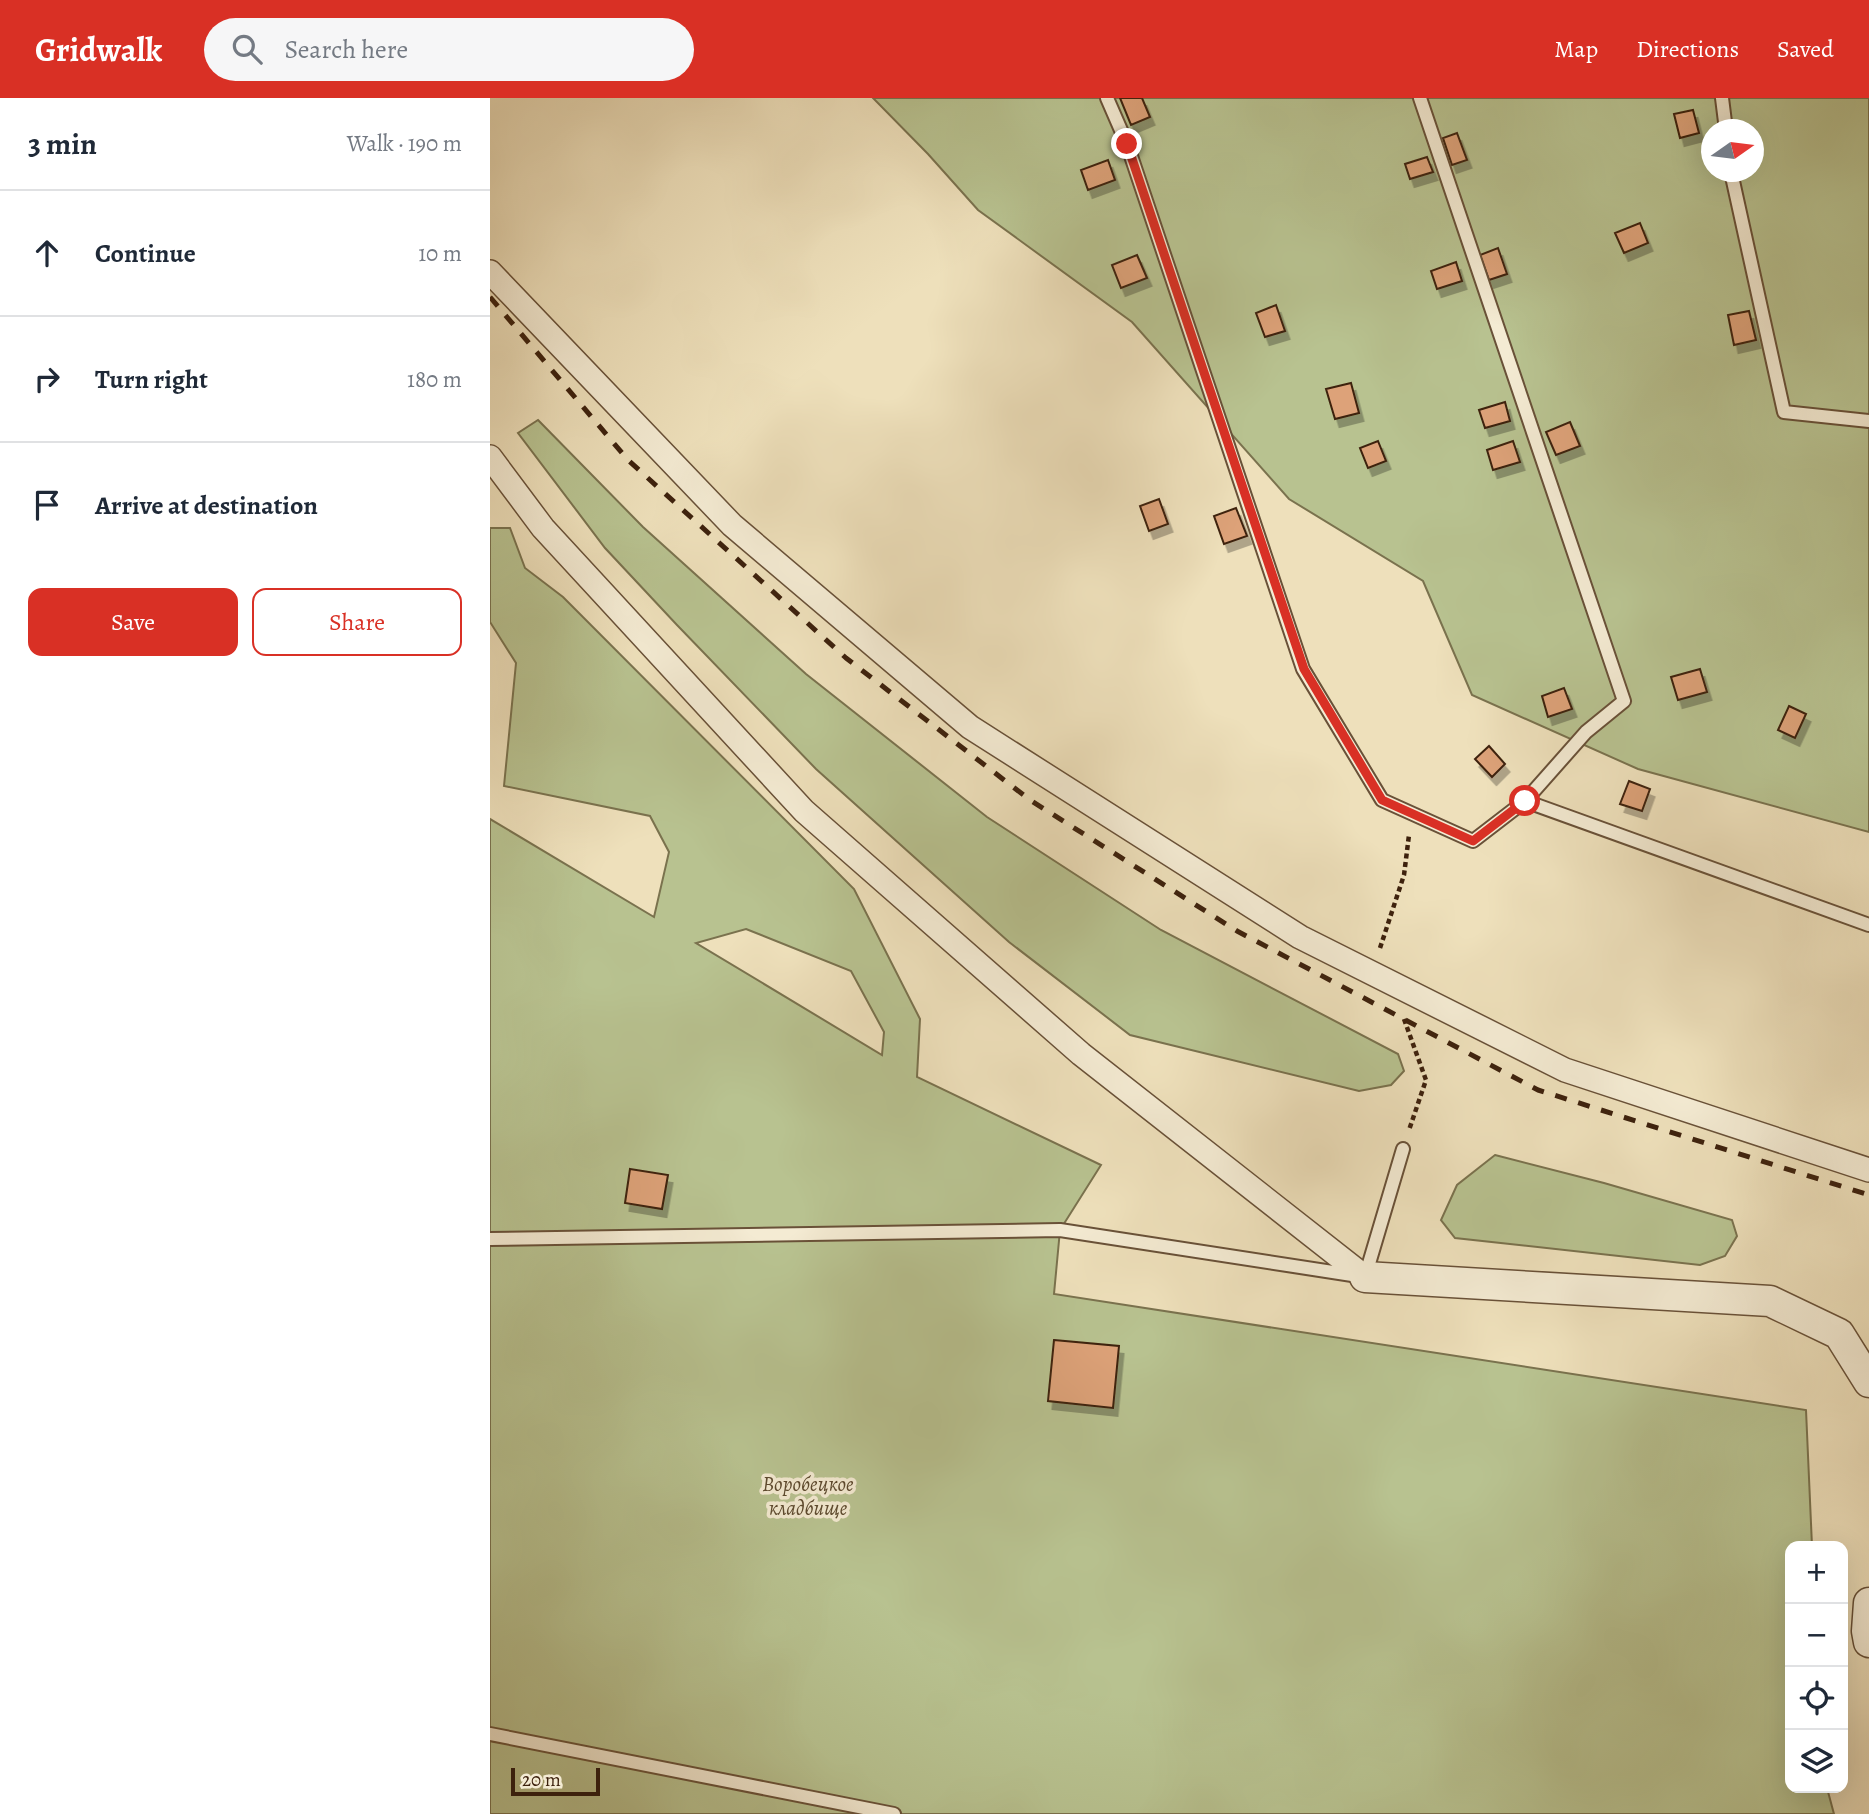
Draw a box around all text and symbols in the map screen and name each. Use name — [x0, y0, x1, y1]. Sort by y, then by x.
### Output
search box — [204, 18, 694, 81]
text: Gridwalk — [35, 27, 162, 72]
icon: search — [228, 30, 266, 68]
text: Search here — [284, 32, 408, 67]
text: Map — [1554, 33, 1598, 65]
text: Directions — [1636, 33, 1739, 65]
text: Saved — [1777, 33, 1834, 65]
north arrow — [1701, 119, 1764, 182]
text: 3 min — [28, 124, 97, 164]
text: Walk · 190 m — [347, 128, 462, 159]
route end — [1111, 128, 1142, 159]
icon: ahead — [28, 234, 66, 272]
text: Continue — [95, 236, 196, 271]
text: 10 m — [418, 238, 462, 269]
icon: right — [28, 360, 66, 398]
text: Turn right — [95, 362, 208, 397]
text: 180 m — [407, 364, 462, 395]
icon: arrive — [28, 486, 66, 524]
text: Arrive at destination — [95, 488, 318, 523]
button: Save — [28, 588, 238, 656]
button: Share — [252, 588, 462, 656]
route start — [1509, 785, 1540, 816]
park label: Воробецкое кладбище — [762, 1470, 854, 1522]
map controls — [1785, 1541, 1848, 1793]
button: + — [1785, 1541, 1848, 1604]
button: − — [1785, 1604, 1848, 1667]
button: locate — [1785, 1667, 1848, 1730]
button: layers — [1785, 1730, 1848, 1793]
scale bar — [511, 1765, 600, 1797]
text: 20 m — [522, 1767, 561, 1793]

